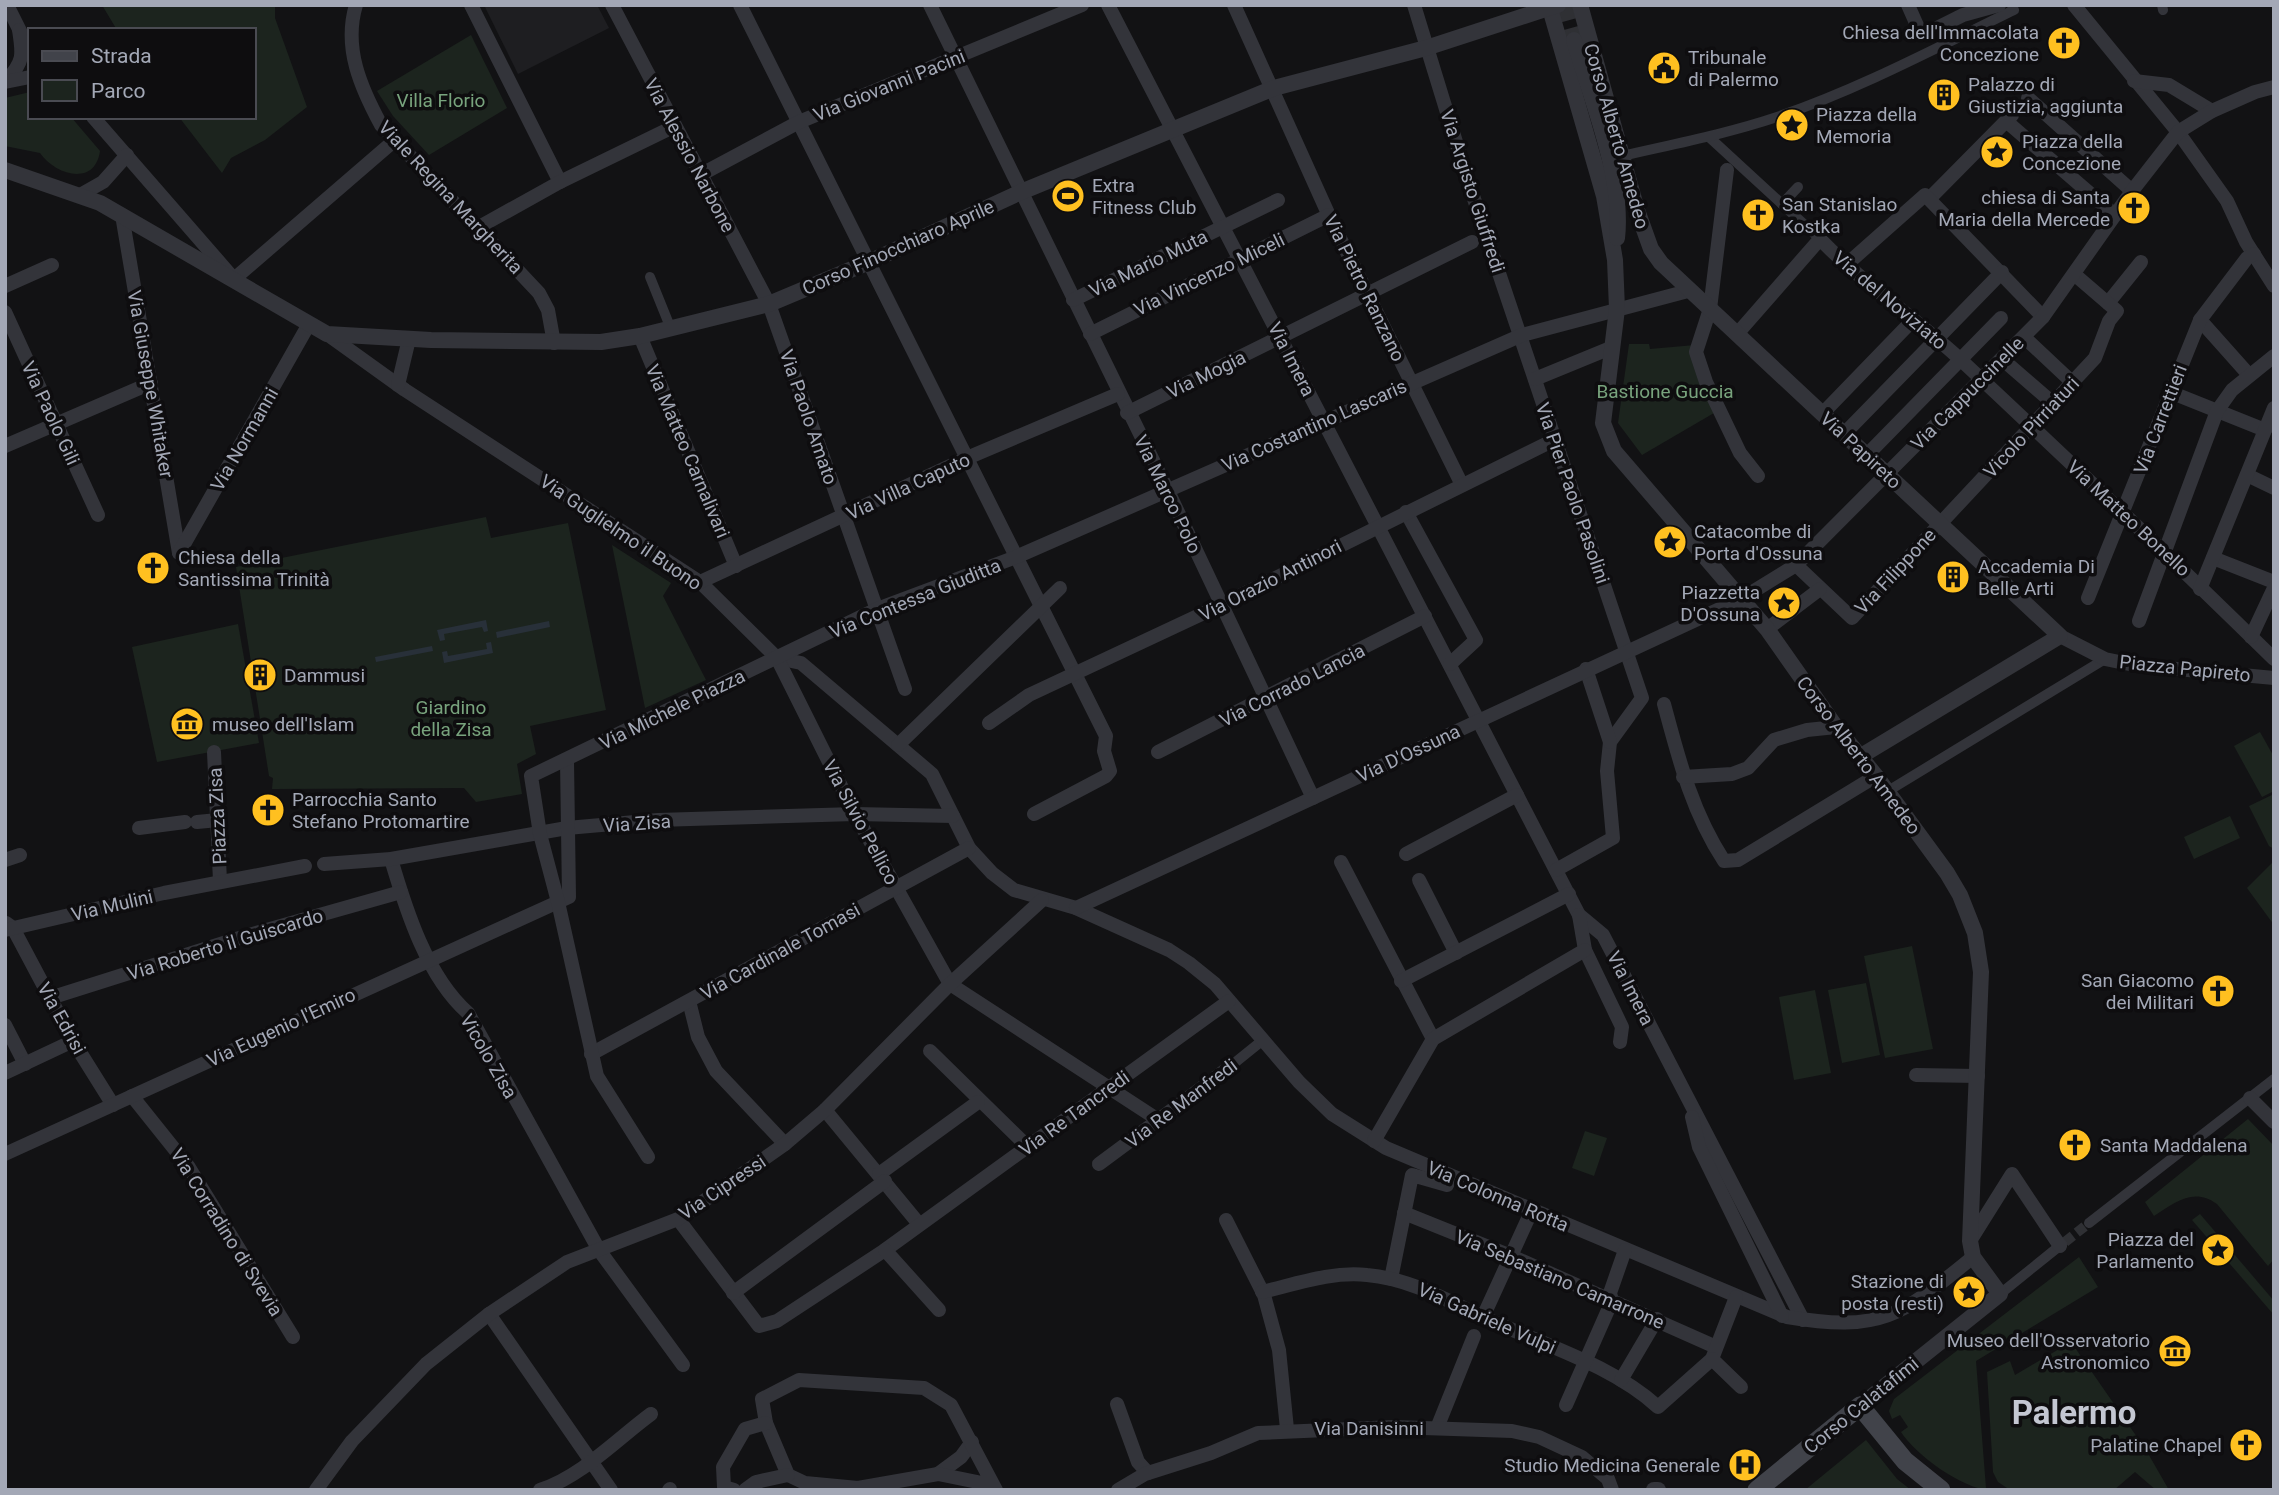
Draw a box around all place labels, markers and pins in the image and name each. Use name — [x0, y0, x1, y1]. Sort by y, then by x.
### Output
place label: Chiesa dell'Immacolata Concezione — [1842, 21, 2039, 66]
church icon: Chiesa dell'Immacolata Concezione — [2045, 24, 2083, 62]
place label: Tribunale di Palermo — [1688, 46, 1779, 91]
public building icon: Tribunale di Palermo — [1645, 49, 1683, 87]
place label: Palazzo di Giustizia, aggiunta — [1968, 73, 2123, 118]
building icon: Palazzo di Giustizia, aggiunta — [1925, 76, 1963, 114]
place label: Piazza della Memoria — [1816, 103, 1917, 148]
place icon: Piazza della Memoria — [1773, 106, 1811, 144]
place label: Piazza della Concezione — [2022, 130, 2123, 175]
place icon: Piazza della Concezione — [1978, 133, 2016, 171]
place label: Extra Fitness Club — [1092, 174, 1196, 219]
sports icon: Extra Fitness Club — [1049, 177, 1087, 215]
place label: chiesa di Santa Maria della Mercede — [1938, 186, 2110, 231]
church icon: chiesa di Santa Maria della Mercede — [2115, 189, 2153, 227]
place label: San Stanislao Kostka — [1782, 193, 1897, 238]
church icon: San Stanislao Kostka — [1739, 196, 1777, 234]
place label: Catacombe di Porta d'Ossuna — [1694, 520, 1823, 565]
place icon: Catacombe di Porta d'Ossuna — [1651, 523, 1689, 561]
place label: Chiesa della Santissima Trinità — [178, 546, 330, 591]
church icon: Chiesa della Santissima Trinità — [134, 549, 172, 587]
place label: Accademia Di Belle Arti — [1978, 555, 2095, 600]
building icon: Accademia Di Belle Arti — [1934, 558, 1972, 596]
place label: Piazzetta D'Ossuna — [1680, 581, 1760, 626]
place icon: Piazzetta D'Ossuna — [1765, 584, 1803, 622]
building icon: Dammusi — [241, 656, 279, 694]
place label: Dammusi — [284, 664, 365, 687]
museum icon: museo dell'Islam — [168, 705, 206, 743]
place label: museo dell'Islam — [212, 713, 355, 736]
place label: Parrocchia Santo Stefano Protomartire — [292, 788, 470, 833]
church icon: Parrocchia Santo Stefano Protomartire — [249, 791, 287, 829]
place label: San Giacomo dei Militari — [2081, 969, 2194, 1014]
church icon: San Giacomo dei Militari — [2199, 972, 2237, 1010]
church icon: Santa Maddalena — [2056, 1126, 2094, 1164]
place label: Santa Maddalena — [2100, 1134, 2248, 1157]
place label: Piazza del Parlamento — [2096, 1228, 2194, 1273]
place icon: Piazza del Parlamento — [2199, 1231, 2237, 1269]
place label: Stazione di posta (resti) — [1841, 1270, 1944, 1315]
place icon: Stazione di posta (resti) — [1950, 1273, 1988, 1311]
place label: Museo dell'Osservatorio Astronomico — [1947, 1329, 2150, 1374]
museum icon: Museo dell'Osservatorio Astronomico — [2156, 1332, 2194, 1370]
church icon: Palatine Chapel — [2227, 1426, 2265, 1464]
place label: Palatine Chapel — [2090, 1434, 2222, 1457]
hospital icon: Studio Medicina Generale — [1726, 1446, 1764, 1484]
place label: Studio Medicina Generale — [1504, 1454, 1720, 1477]

